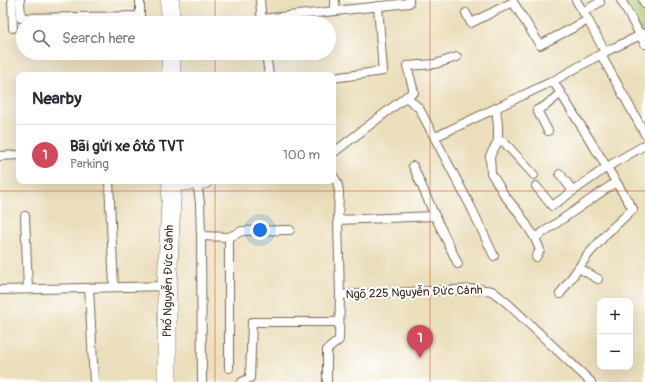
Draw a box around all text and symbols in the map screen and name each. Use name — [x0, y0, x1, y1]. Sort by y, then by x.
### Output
search box — [16, 16, 336, 60]
icon: search — [30, 27, 52, 49]
text: Search here — [62, 29, 135, 48]
text: Nearby — [32, 88, 81, 109]
text: Bãi gửi xe ôtô TVT — [70, 137, 184, 156]
text: 1 — [42, 147, 48, 163]
text: 100 m — [283, 147, 320, 163]
text: Parking — [70, 156, 109, 172]
your location — [250, 220, 270, 240]
street label: Phố Nguyễn Đức Cảnh — [159, 224, 177, 337]
street label: Ngõ 225 Nguyễn Đức Cảnh — [345, 282, 483, 302]
map controls — [597, 298, 633, 370]
button: + — [597, 298, 633, 334]
pin: 1 — [407, 325, 433, 358]
button: − — [597, 334, 633, 370]

